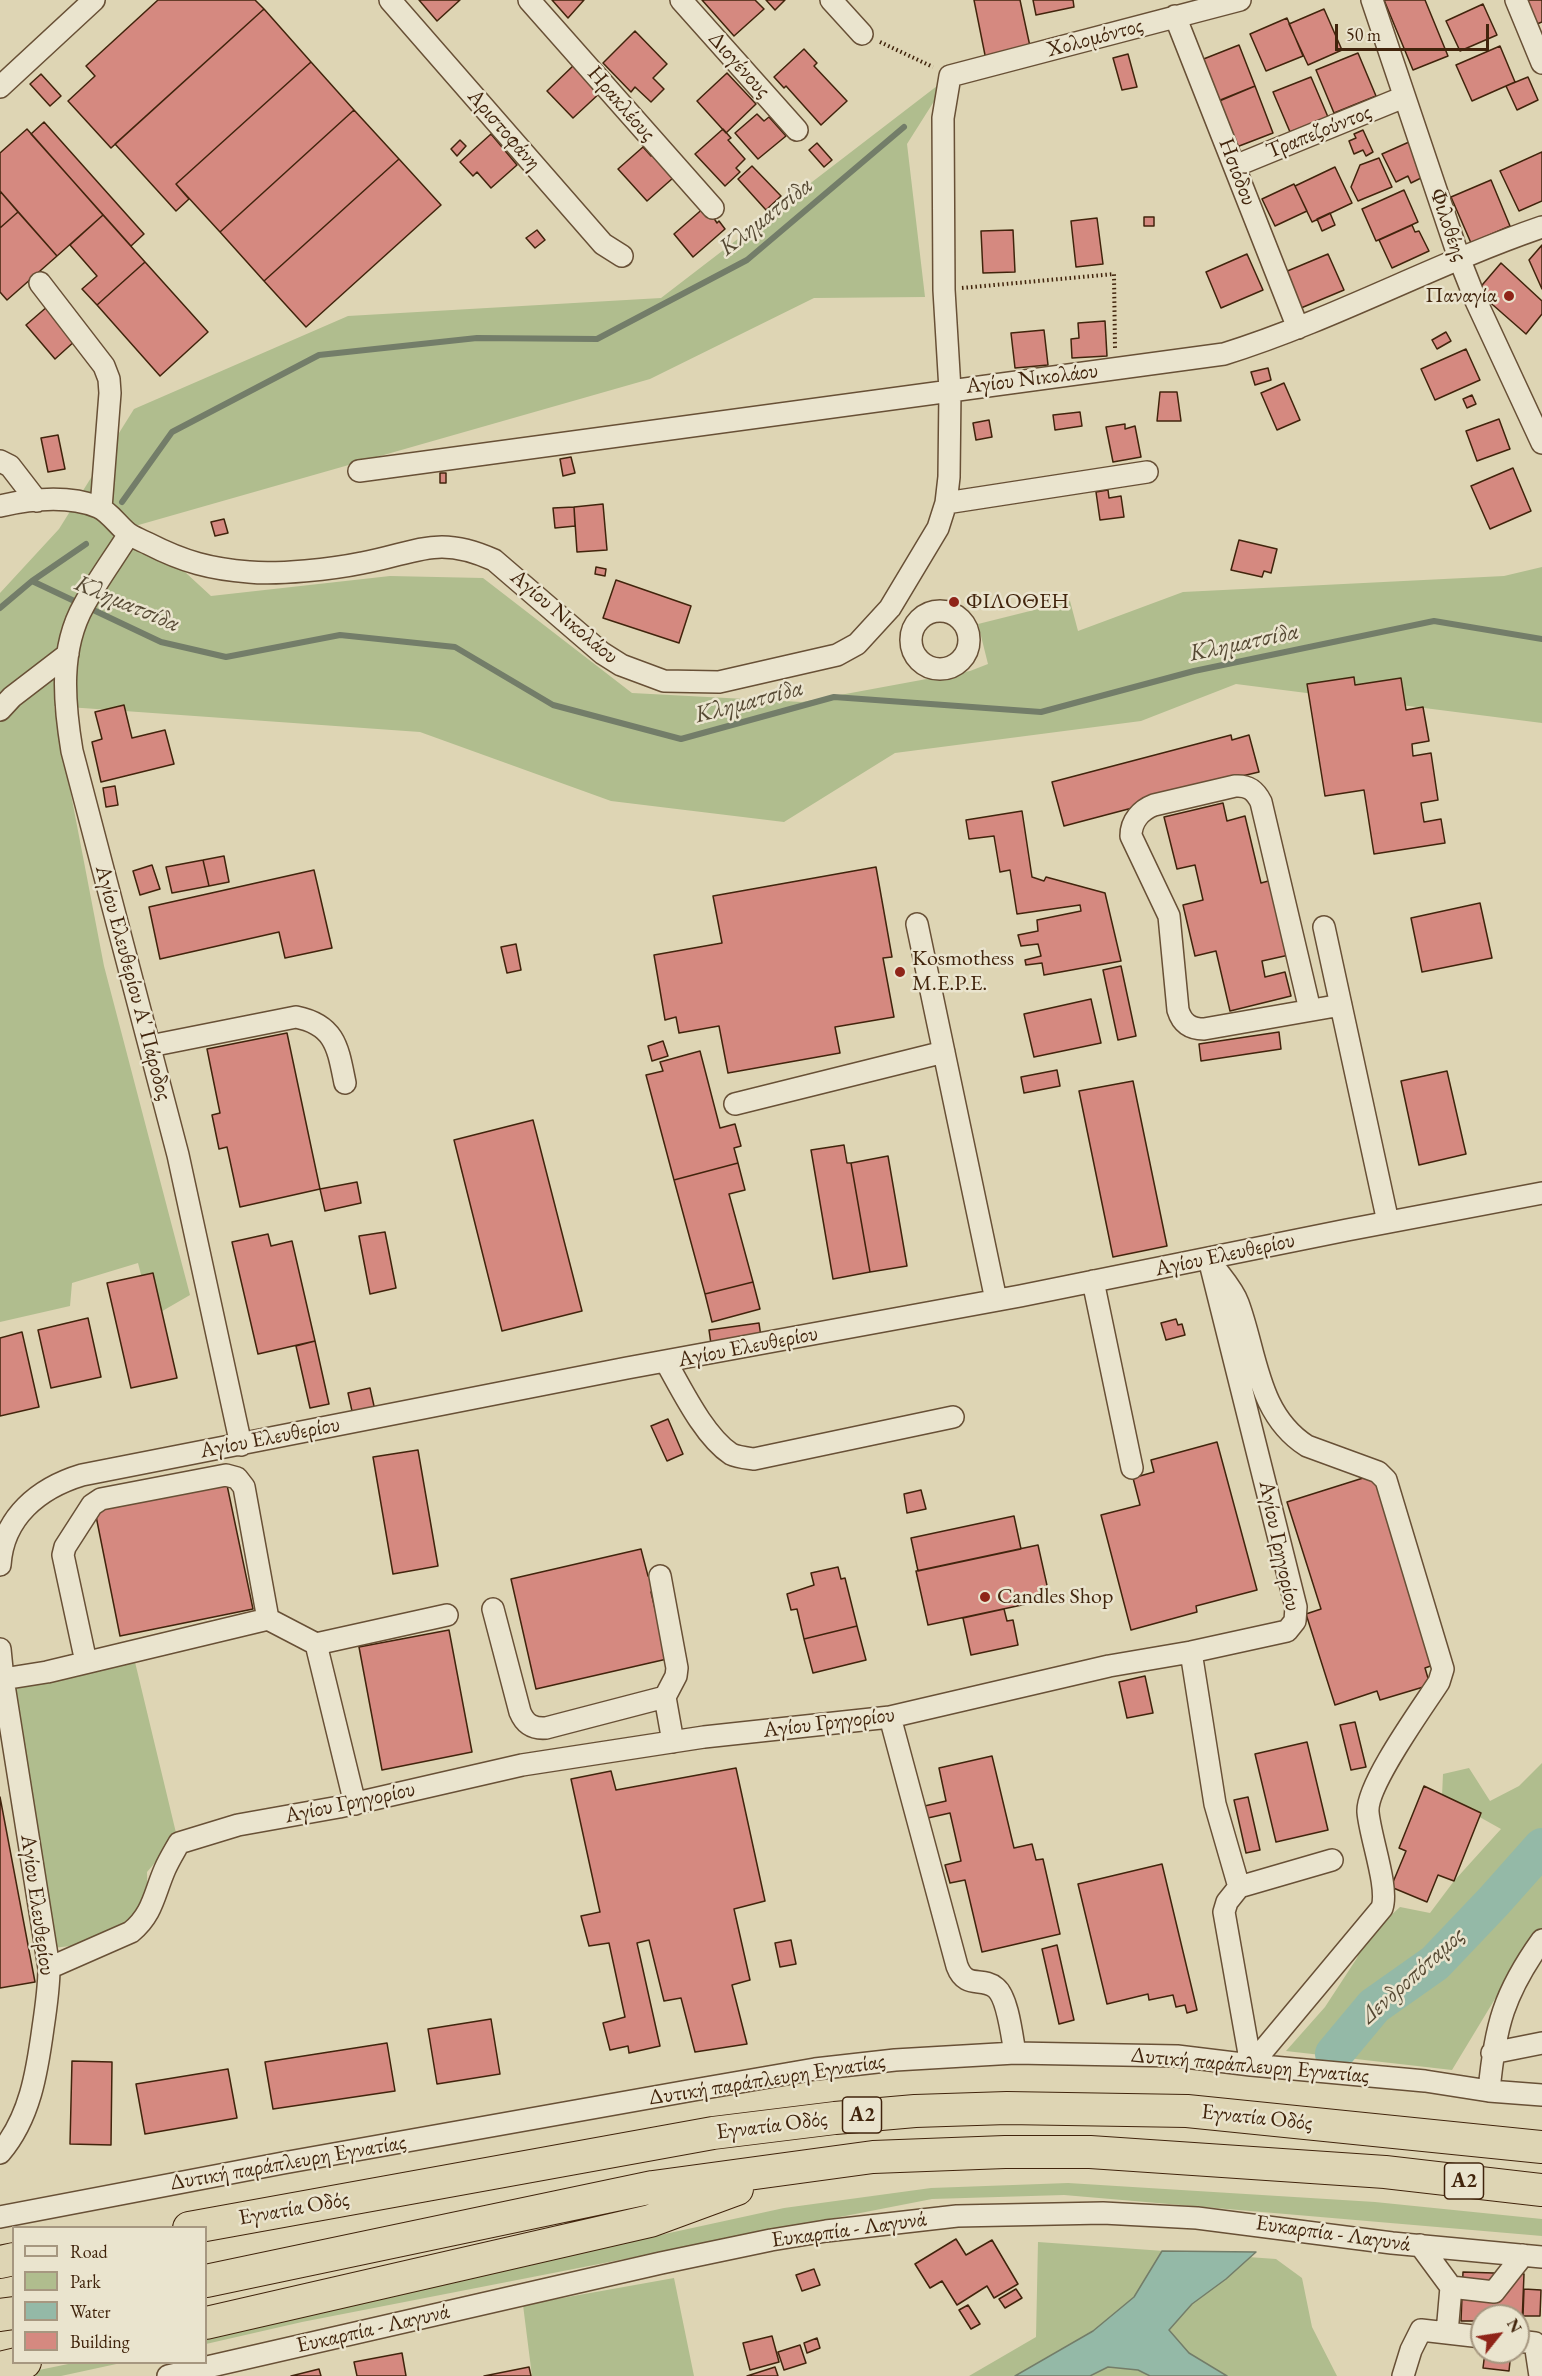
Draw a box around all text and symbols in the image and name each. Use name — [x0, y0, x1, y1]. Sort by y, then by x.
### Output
scale bar — [1338, 12, 1492, 50]
street label: Χολομόντος — [1044, 13, 1146, 63]
text: 50 m — [1346, 23, 1381, 46]
street label: Διογένους — [702, 26, 776, 104]
street label: Ηρακλέους — [581, 61, 661, 147]
street label: Αριστοφάνη — [462, 84, 546, 176]
street label: Τραπεζούντος — [1263, 99, 1375, 165]
street label: Ησιόδου — [1212, 135, 1262, 209]
water label: Κληματσίδα — [714, 172, 818, 262]
street label: Φιλοθέης — [1423, 185, 1473, 265]
place label: Παναγία — [1425, 283, 1497, 309]
marker: Παναγία — [1502, 289, 1516, 303]
street label: Αγίου Νικολάου — [964, 358, 1100, 400]
street label: Αγίου Νικολάου — [505, 564, 623, 670]
water label: Κληματσίδα — [71, 569, 183, 639]
place label: ΦΙΛΟΘΕΗ — [966, 589, 1069, 615]
marker: ΦΙΛΟΘΕΗ — [947, 595, 961, 609]
water label: Κληματσίδα — [1187, 617, 1301, 669]
water label: Κληματσίδα — [692, 674, 806, 730]
street label: Αγίου Ελευθερίου Α' Πάροδος — [89, 863, 177, 1103]
place label: Kosmothess M.E.P.E. — [912, 946, 1014, 998]
marker: Kosmothess M.E.P.E. — [893, 965, 907, 979]
street label: Αγίου Ελευθερίου — [1153, 1227, 1297, 1283]
street label: Αγίου Ελευθερίου — [676, 1320, 820, 1374]
street label: Αγίου Ελευθερίου — [198, 1411, 342, 1465]
street label: Αγίου Γρηγορίου — [1252, 1478, 1306, 1614]
place label: Candles Shop — [997, 1584, 1113, 1610]
marker: Candles Shop — [978, 1590, 992, 1604]
street label: Αγίου Γρηγορίου — [762, 1702, 896, 1744]
street label: Αγίου Γρηγορίου — [282, 1776, 418, 1830]
street label: Αγίου Ελευθερίου — [14, 1833, 60, 1977]
water label: Δενδροπόταμος — [1355, 1921, 1471, 2031]
street label: Δυτική παράπλευρη Εγνατίας — [1130, 2042, 1370, 2090]
street label: Δυτική παράπλευρη Εγνατίας — [647, 2048, 887, 2112]
road number: Α2 — [842, 2097, 882, 2133]
street label: Εγνατία Οδός — [1200, 2099, 1314, 2137]
street label: Εγνατία Οδός — [715, 2106, 829, 2146]
street label: Δυτική παράπλευρη Εγνατίας — [168, 2129, 408, 2197]
road number: Α2 — [1444, 2163, 1484, 2199]
street label: Εγνατία Οδός — [237, 2186, 351, 2232]
street label: Ευκαρπία - Λαγυνά — [770, 2206, 928, 2254]
street label: Ευκαρπία - Λαγυνά — [1254, 2210, 1412, 2258]
legend — [12, 2226, 207, 2364]
text: Road — [70, 2240, 108, 2263]
text: Park — [70, 2270, 101, 2293]
street label: Ευκαρπία - Λαγυνά — [294, 2299, 452, 2359]
text: Water — [70, 2300, 111, 2323]
north arrow — [1470, 2304, 1530, 2364]
text: N — [1502, 2315, 1527, 2337]
text: Building — [70, 2330, 130, 2353]

